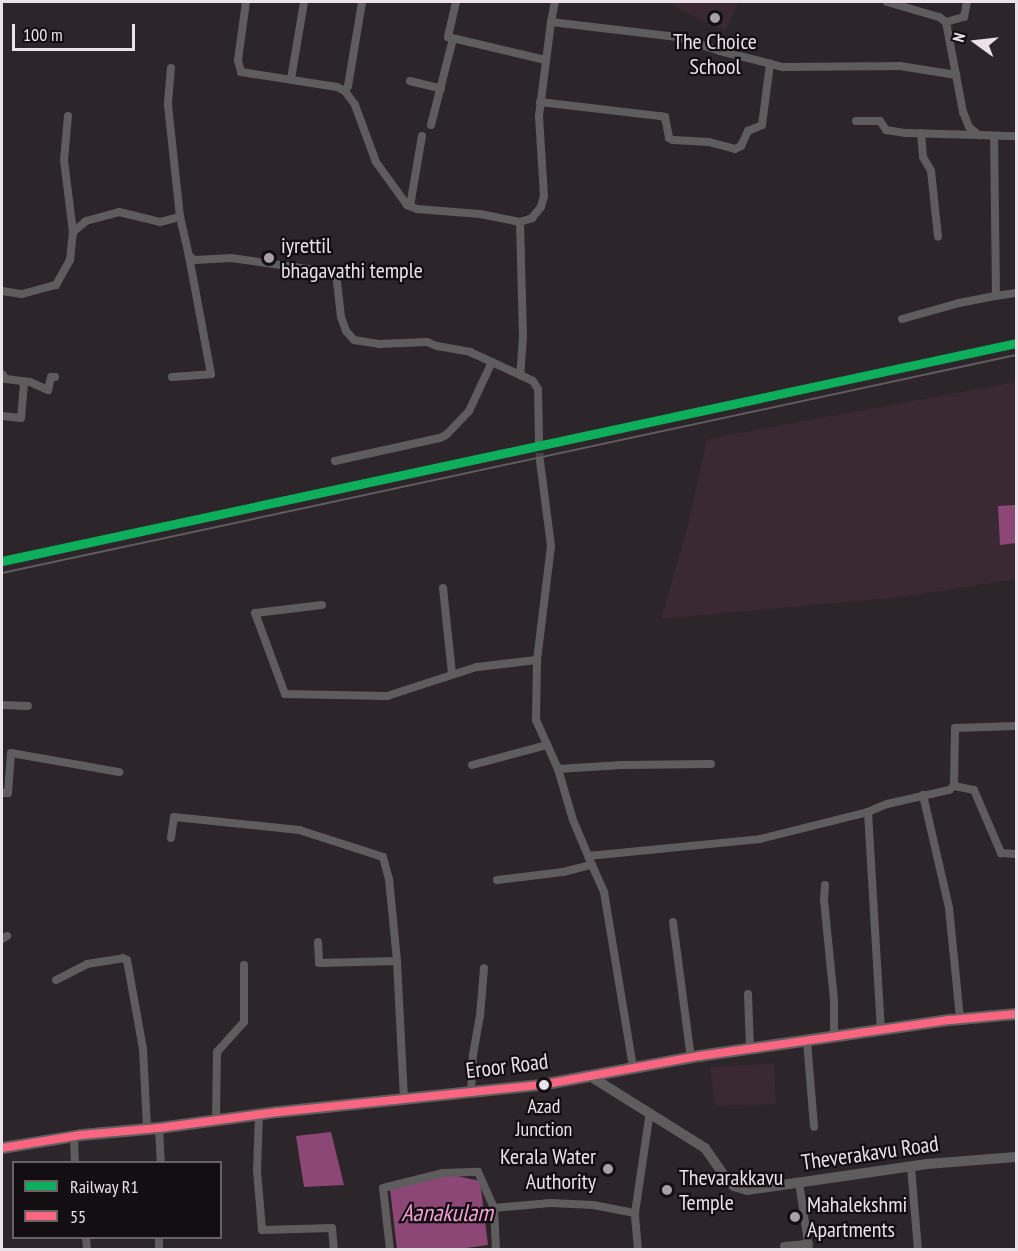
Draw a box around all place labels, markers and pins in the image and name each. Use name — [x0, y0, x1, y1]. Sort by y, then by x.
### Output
marker: The Choice School — [708, 11, 722, 25]
place label: The Choice School — [673, 28, 757, 80]
place label: iyrettil bhagavathi temple — [281, 232, 423, 284]
marker: iyrettil bhagavathi temple — [262, 251, 276, 265]
marker: Azad Junction — [538, 1079, 550, 1091]
place label: Azad Junction — [516, 1094, 572, 1141]
place label: Kerala Water Authority — [500, 1143, 596, 1194]
marker: Kerala Water Authority — [601, 1162, 615, 1176]
place label: Thevarakkavu Temple — [679, 1164, 783, 1216]
marker: Thevarakkavu Temple — [660, 1183, 674, 1197]
place label: Mahalekshmi Apartments — [807, 1191, 907, 1242]
marker: Mahalekshmi Apartments — [788, 1210, 802, 1224]

